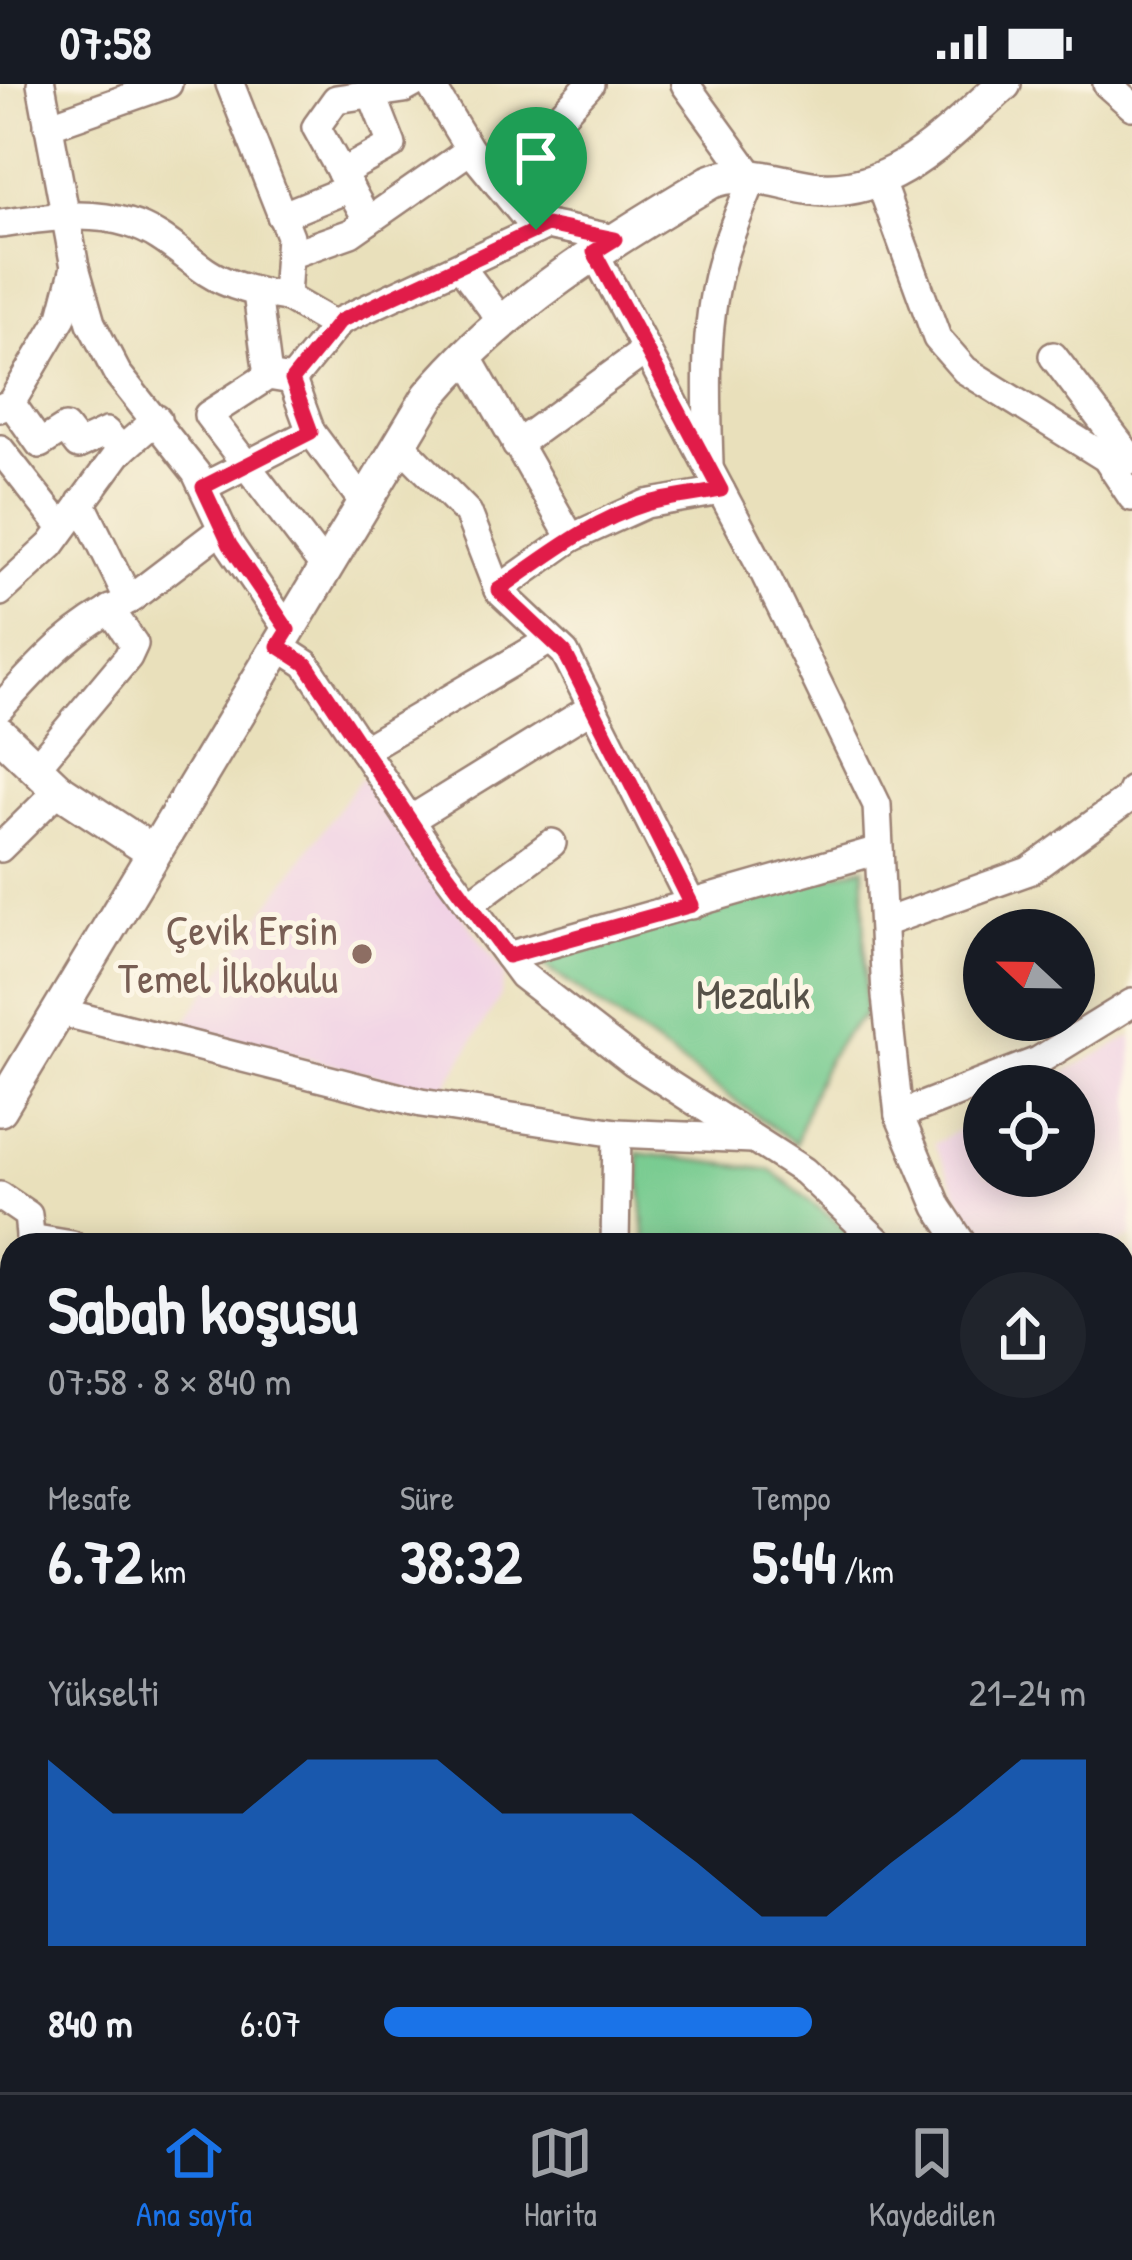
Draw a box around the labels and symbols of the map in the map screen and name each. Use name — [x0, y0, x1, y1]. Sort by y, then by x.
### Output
pin — [485, 107, 587, 230]
place label: Çevik Ersin Temel İlkokulu — [118, 901, 338, 1006]
north arrow — [963, 909, 1095, 1041]
marker: Çevik Ersin Temel İlkokulu — [349, 941, 375, 967]
park label: Mezalık — [696, 965, 810, 1022]

